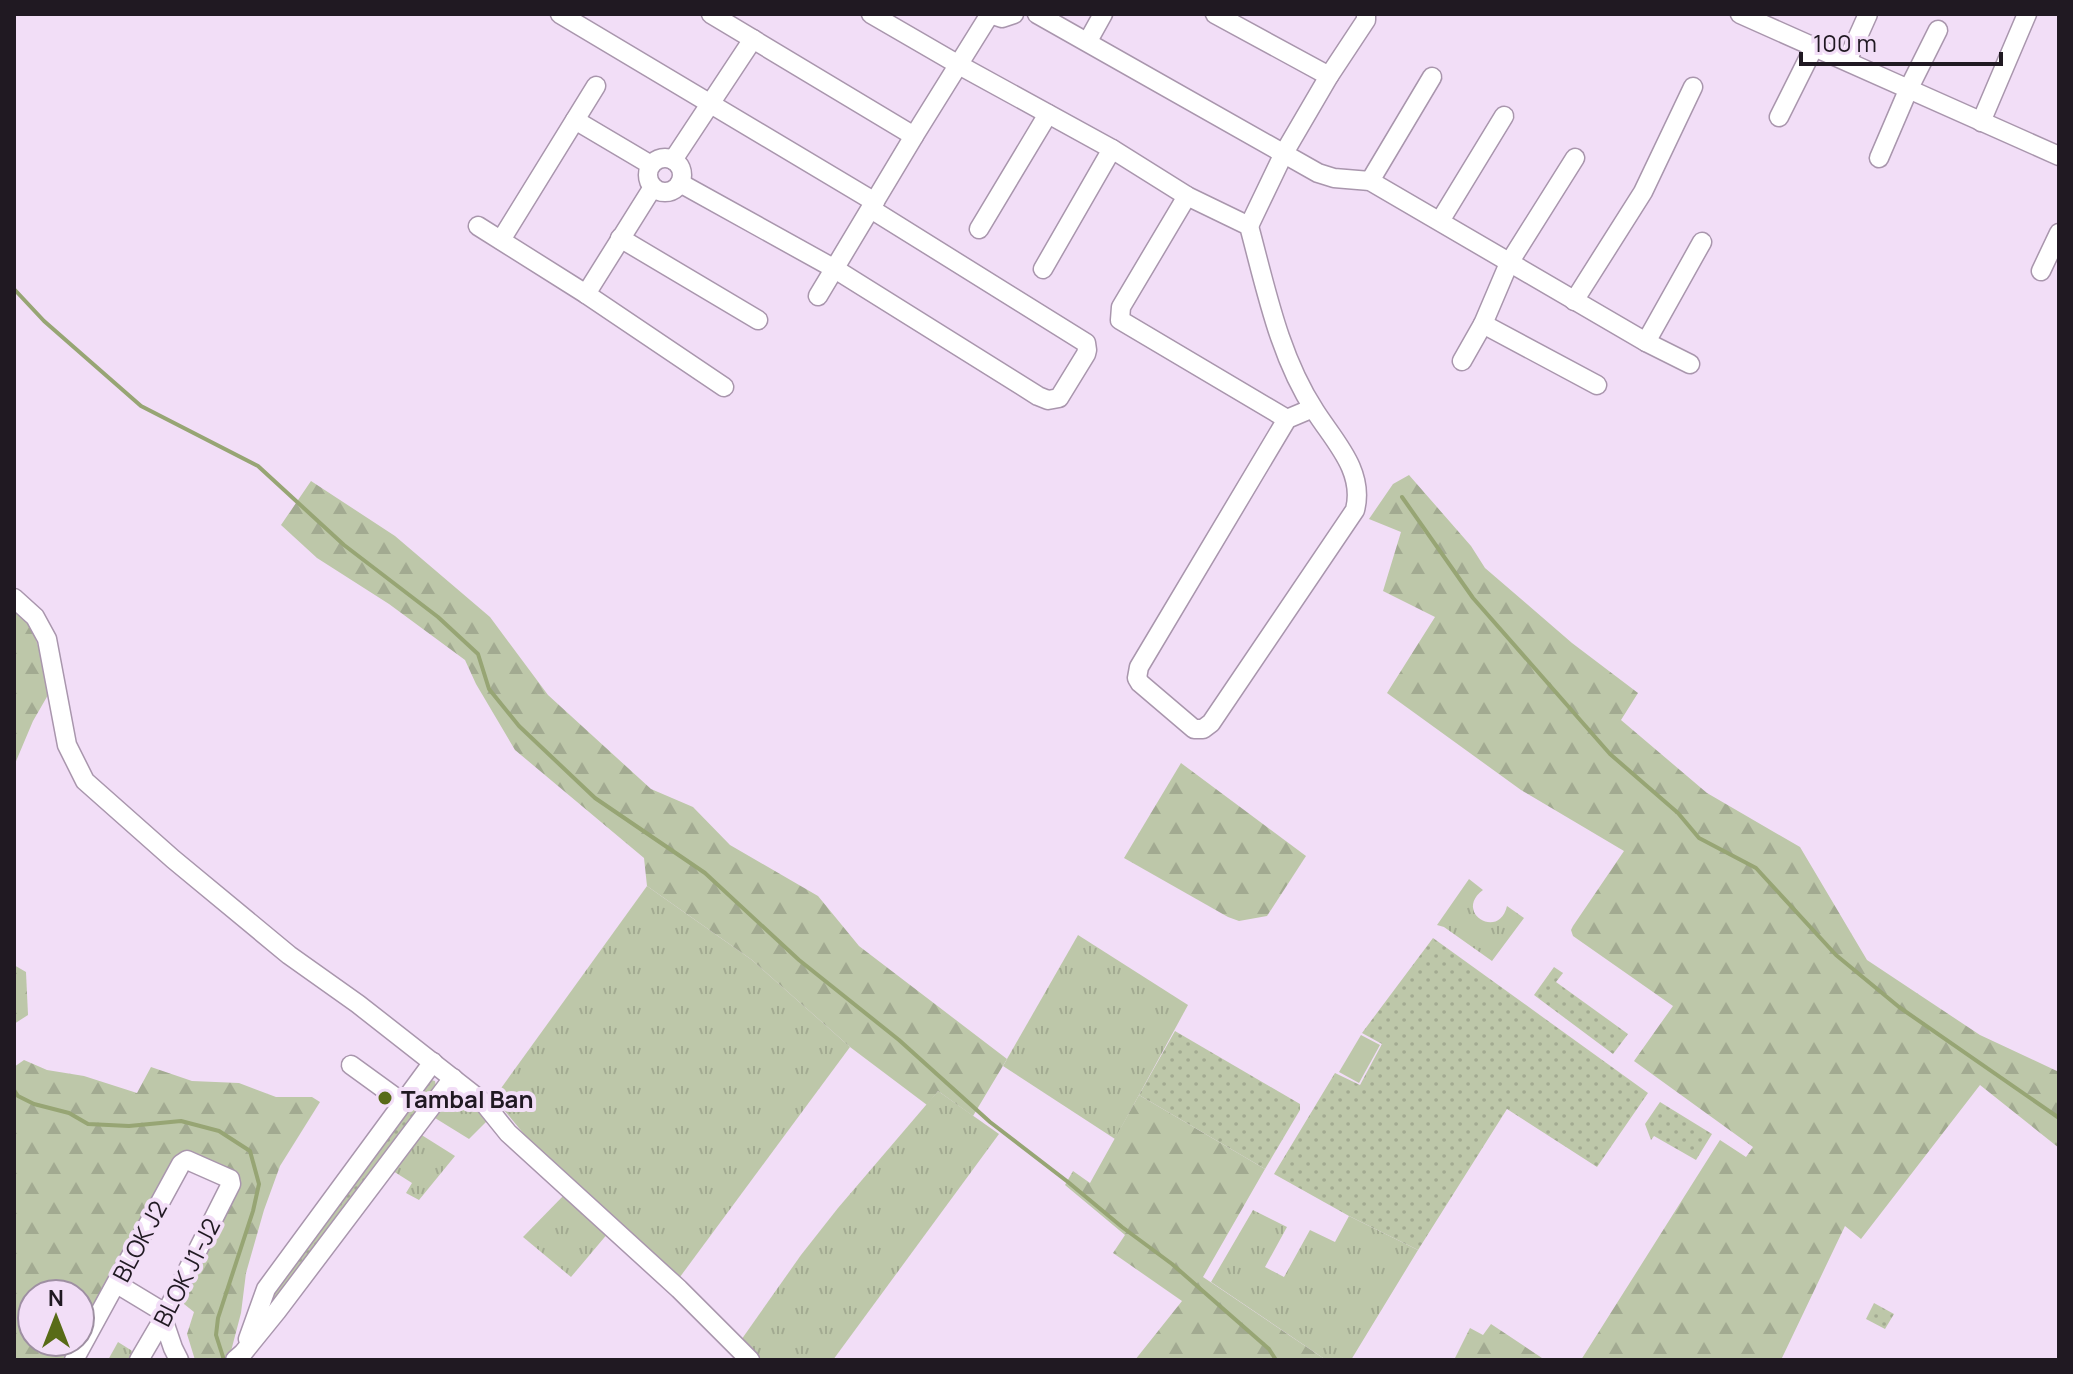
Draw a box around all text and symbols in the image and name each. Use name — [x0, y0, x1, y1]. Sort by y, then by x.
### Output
scale bar — [1801, 16, 2001, 66]
text: 100 m — [1813, 26, 1877, 59]
place label: Tambal Ban — [401, 1082, 533, 1115]
marker: Tambal Ban — [376, 1089, 394, 1107]
street label: BLOK J2 — [104, 1195, 174, 1287]
street label: BLOK J1-J2 — [145, 1212, 227, 1332]
north arrow — [16, 1278, 96, 1358]
text: N — [48, 1283, 64, 1313]

